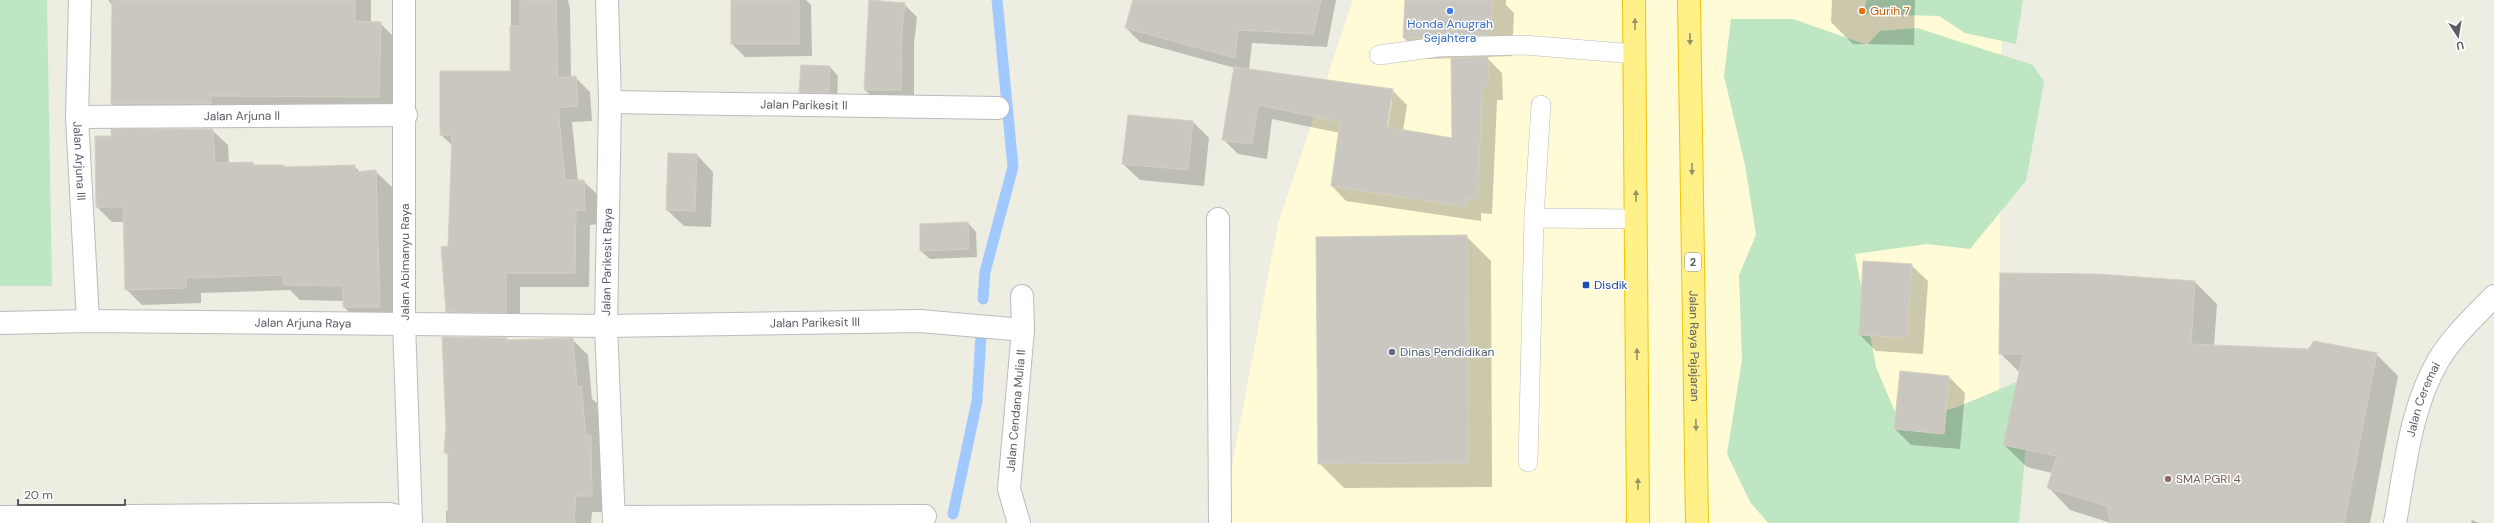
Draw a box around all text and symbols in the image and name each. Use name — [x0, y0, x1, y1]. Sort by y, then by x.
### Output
place label: Gurih 7 — [1870, 3, 1910, 19]
marker: Honda Anugrah Sejahtera — [1445, 6, 1455, 16]
marker: Gurih 7 — [1857, 6, 1867, 16]
place label: Honda Anugrah Sejahtera — [1407, 16, 1493, 46]
north arrow — [2438, 16, 2478, 56]
one-way arrow — [1631, 18, 1638, 30]
one-way arrow — [1687, 33, 1693, 46]
text: U — [2455, 38, 2465, 53]
street label: Jalan Parikesit II — [760, 96, 848, 114]
street label: Jalan Arjuna II — [204, 108, 280, 124]
street label: Jalan Arjuna III — [69, 121, 89, 201]
one-way arrow — [1689, 163, 1695, 176]
one-way arrow — [1633, 189, 1639, 202]
street label: Jalan Abimanyu Raya — [397, 204, 413, 321]
street label: Jalan Parikesit Raya — [598, 208, 616, 316]
road number: 2 — [1685, 253, 1701, 271]
place label: Disdik — [1594, 277, 1628, 293]
marker: Disdik — [1581, 280, 1591, 290]
street label: Jalan Raya Pajajaran — [1685, 290, 1703, 402]
street label: Jalan Parikesit III — [770, 314, 860, 331]
street label: Jalan Arjuna Raya — [254, 315, 351, 332]
place label: Dinas Pendidikan — [1400, 344, 1494, 360]
marker: Dinas Pendidikan — [1387, 347, 1397, 357]
one-way arrow — [1634, 347, 1640, 360]
street label: Jalan Cendana Mulia II — [1003, 349, 1029, 473]
street label: Jalan Ceremai — [2403, 359, 2444, 438]
one-way arrow — [1693, 419, 1699, 432]
place label: SMA PGRI 4 — [2176, 471, 2241, 487]
marker: SMA PGRI 4 — [2163, 474, 2173, 484]
one-way arrow — [1635, 477, 1641, 490]
scale bar — [18, 481, 125, 507]
text: 20 m — [24, 487, 53, 503]

